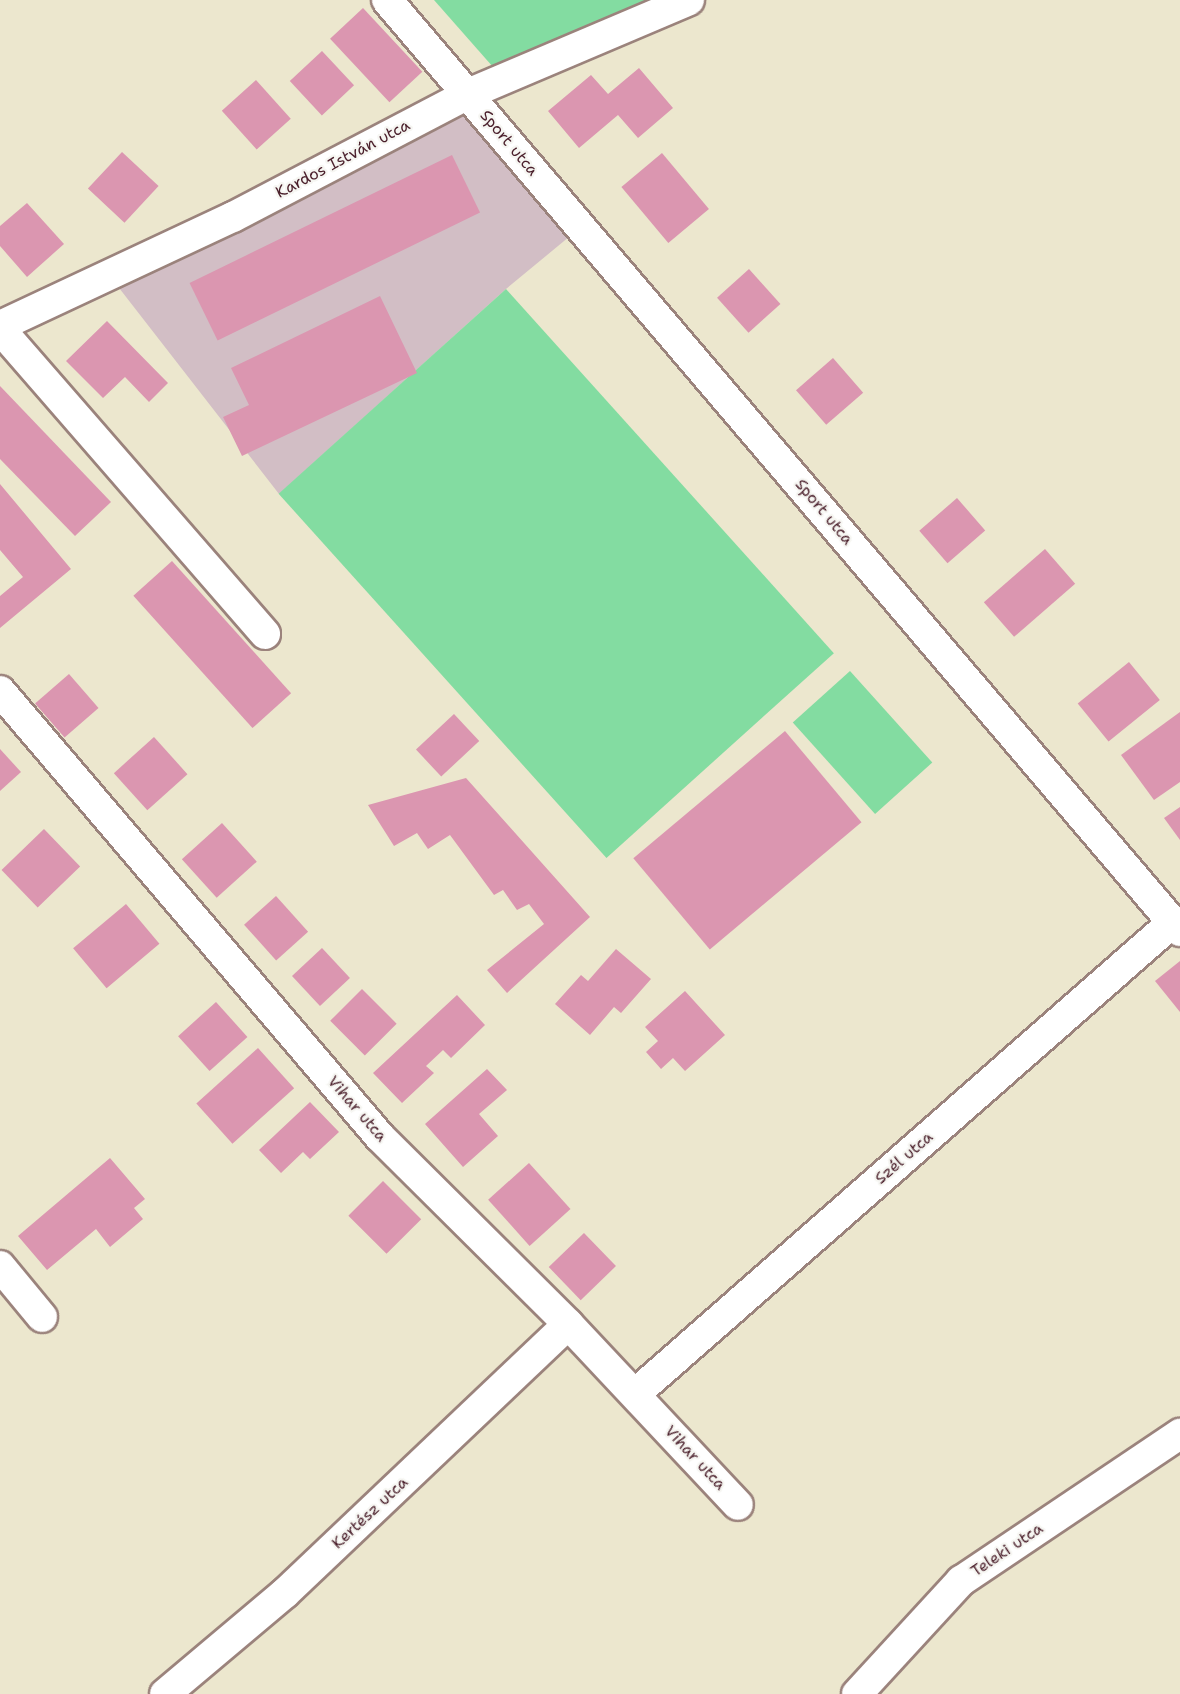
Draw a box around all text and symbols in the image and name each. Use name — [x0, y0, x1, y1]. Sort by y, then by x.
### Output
street label: Sport utca — [476, 106, 542, 180]
street label: Kardos István utca — [273, 115, 413, 203]
street label: Sport utca — [791, 475, 857, 549]
street label: Vihar utca — [323, 1072, 391, 1146]
street label: Szél utca — [871, 1128, 937, 1188]
street label: Vihar utca — [660, 1422, 730, 1494]
street label: Kertész utca — [328, 1473, 412, 1553]
street label: Teleki utca — [967, 1519, 1047, 1581]

